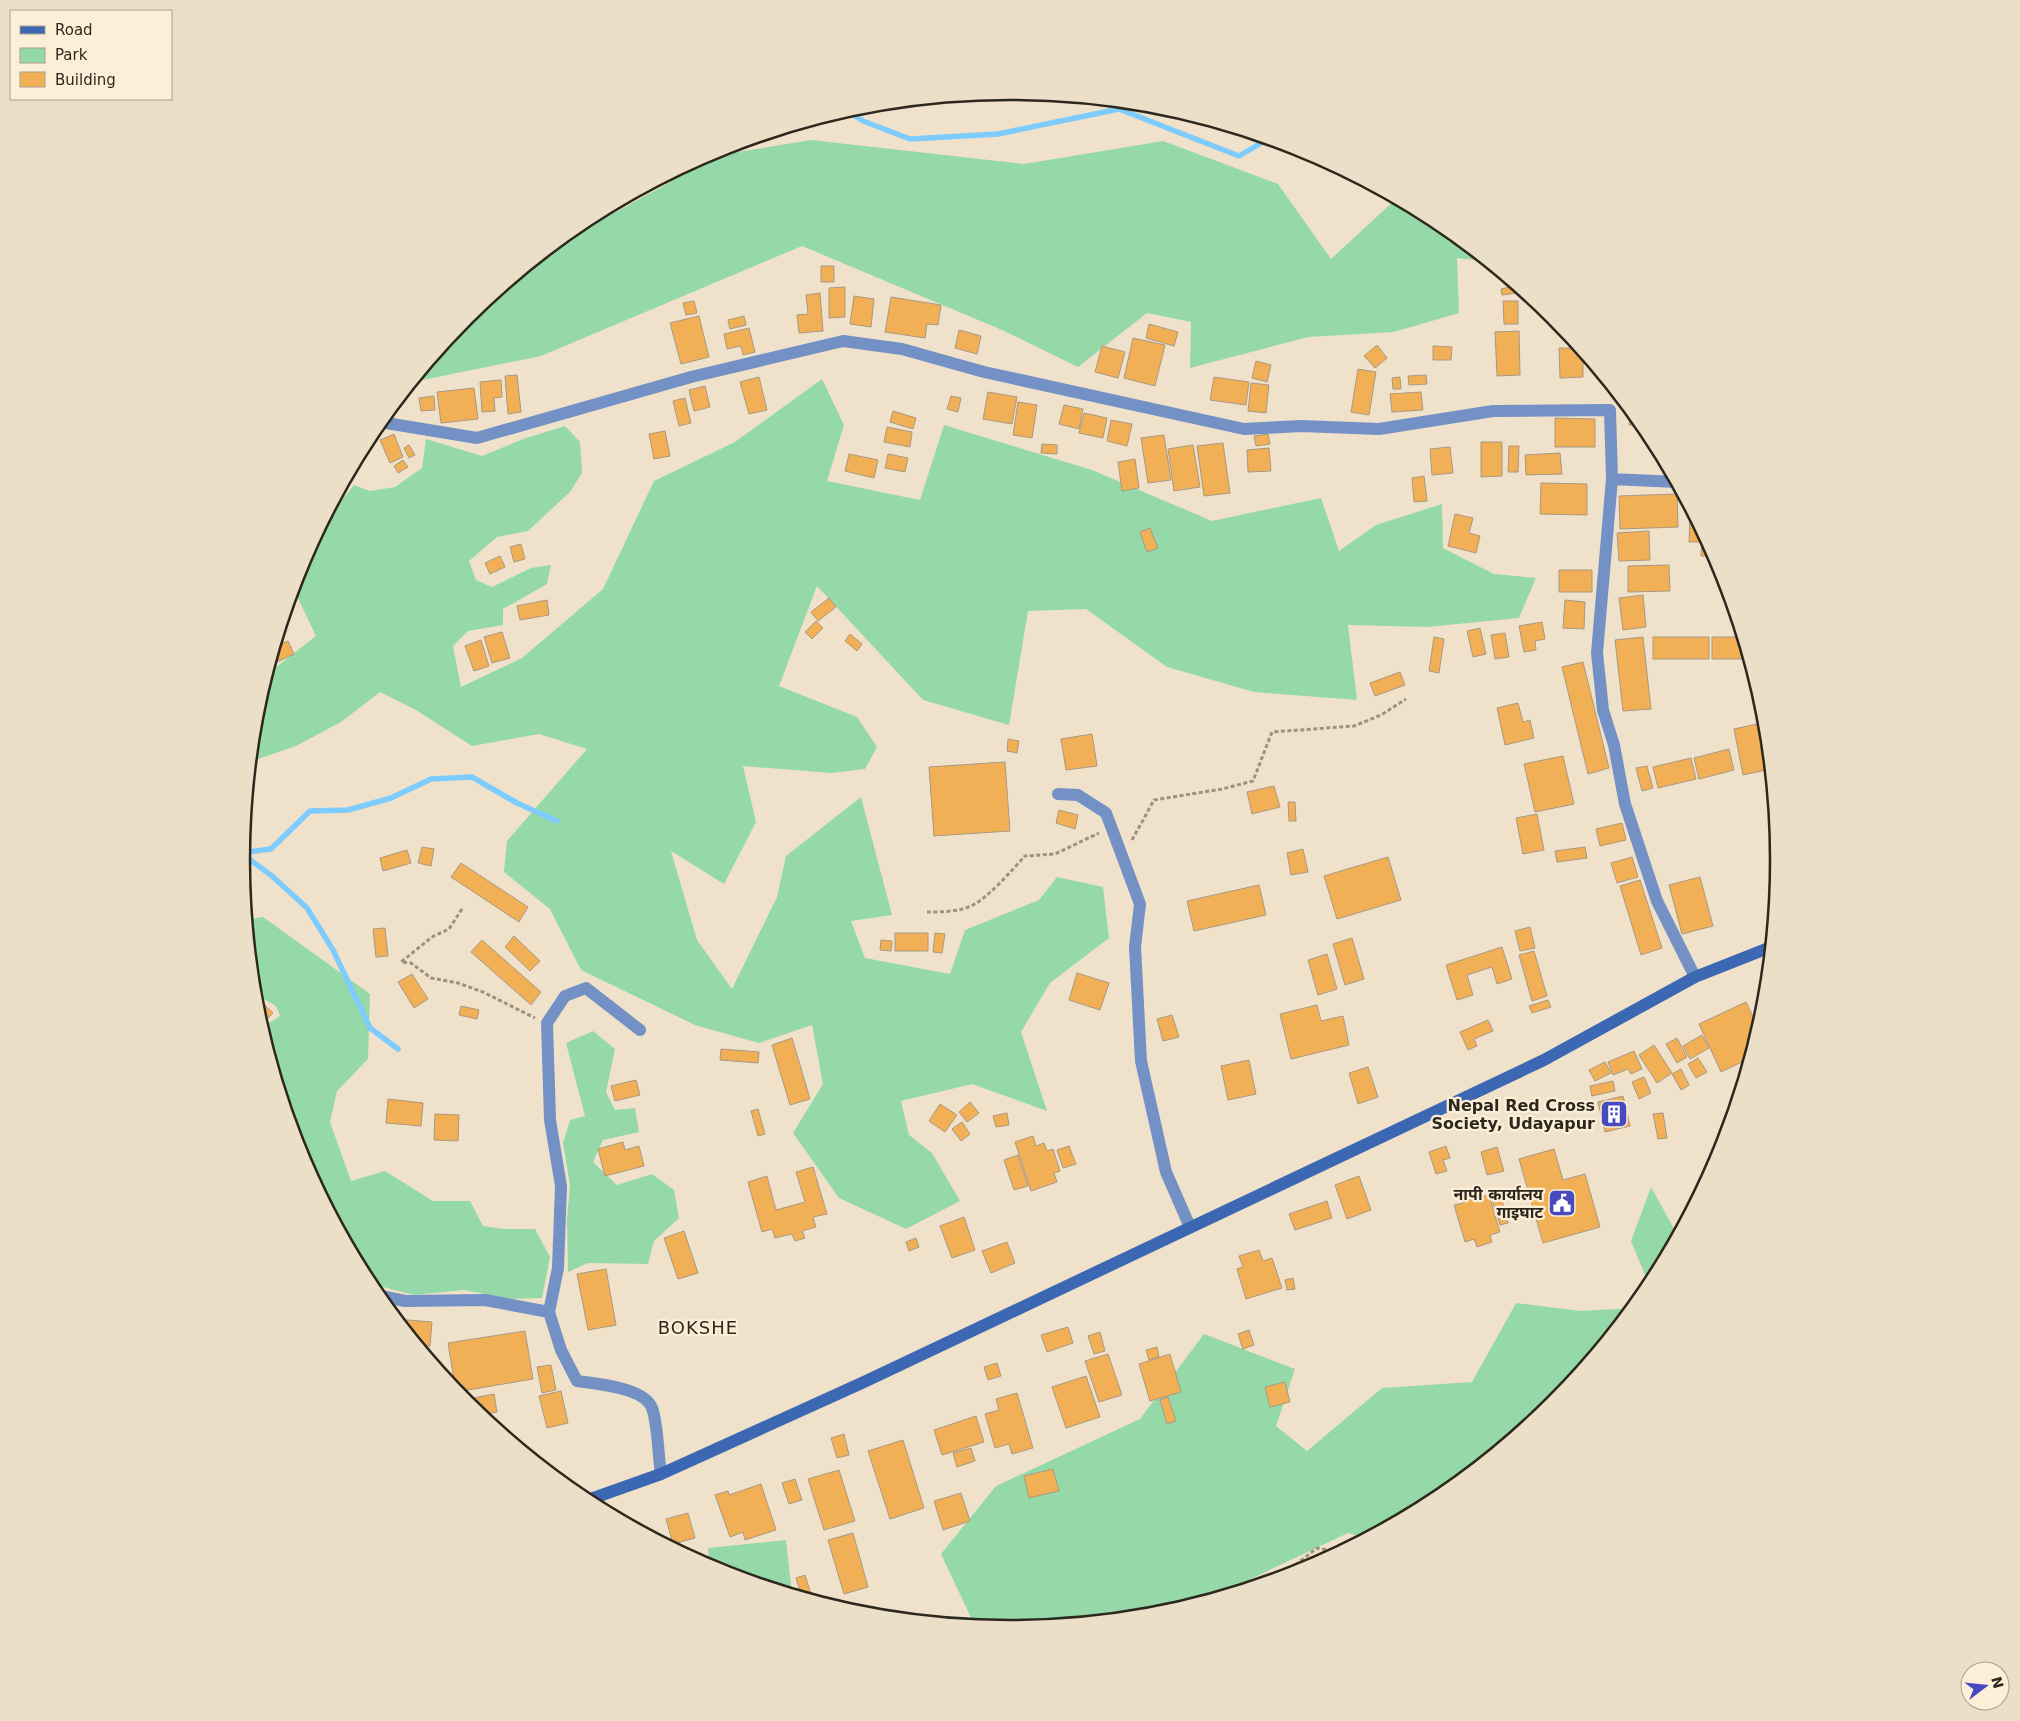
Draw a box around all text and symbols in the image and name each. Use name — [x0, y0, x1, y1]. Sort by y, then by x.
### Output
legend — [10, 10, 172, 100]
text: Road — [55, 21, 93, 39]
text: Park — [55, 46, 88, 64]
text: Building — [55, 71, 116, 89]
place label: Nepal Red Cross Society, Udayapur — [1431, 1096, 1595, 1133]
building icon: Nepal Red Cross Society, Udayapur — [1599, 1099, 1629, 1129]
place label: नापी कार्यालय गाइघाट — [1454, 1185, 1544, 1222]
public building icon: नापी कार्यालय गाइघाट — [1547, 1188, 1577, 1218]
district label: BOKSHE — [658, 1317, 738, 1338]
north arrow — [1960, 1661, 2010, 1711]
text: N — [1988, 1675, 2007, 1690]

